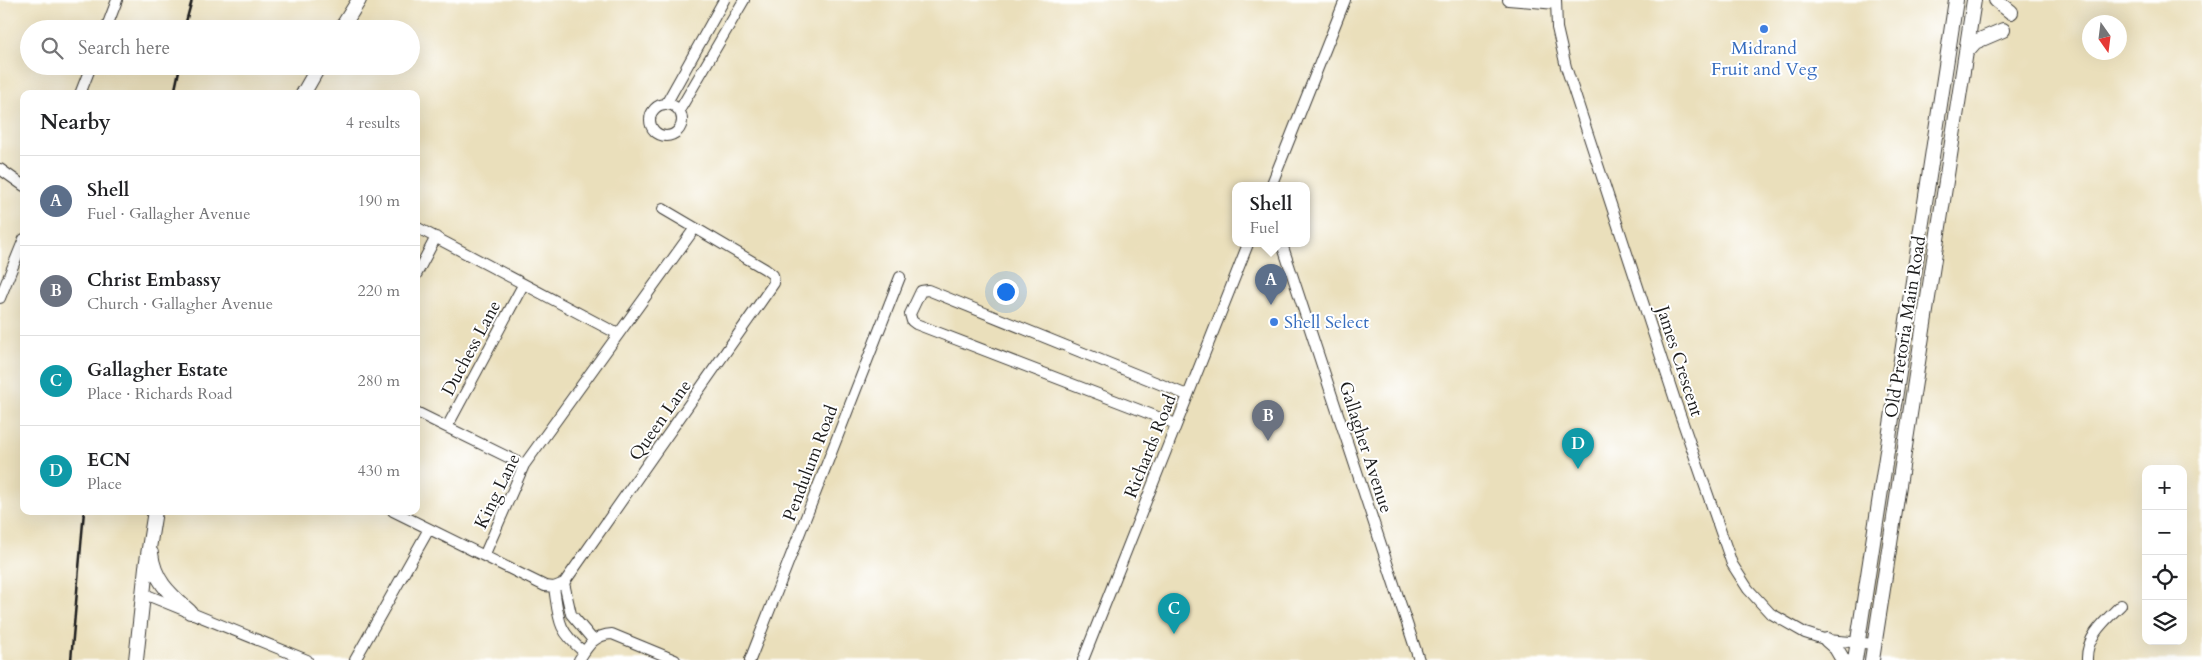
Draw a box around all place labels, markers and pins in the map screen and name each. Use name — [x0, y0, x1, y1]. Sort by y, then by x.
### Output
marker: Midrand Fruit and Veg — [1758, 23, 1770, 35]
place label: Midrand Fruit and Veg — [1711, 36, 1818, 82]
pin: A — [1255, 264, 1287, 305]
place label: Shell Select — [1284, 310, 1369, 335]
marker: Shell Select — [1268, 316, 1280, 328]
pin: B — [1252, 400, 1284, 441]
pin: D — [1562, 428, 1594, 469]
pin: C — [1158, 593, 1190, 634]

